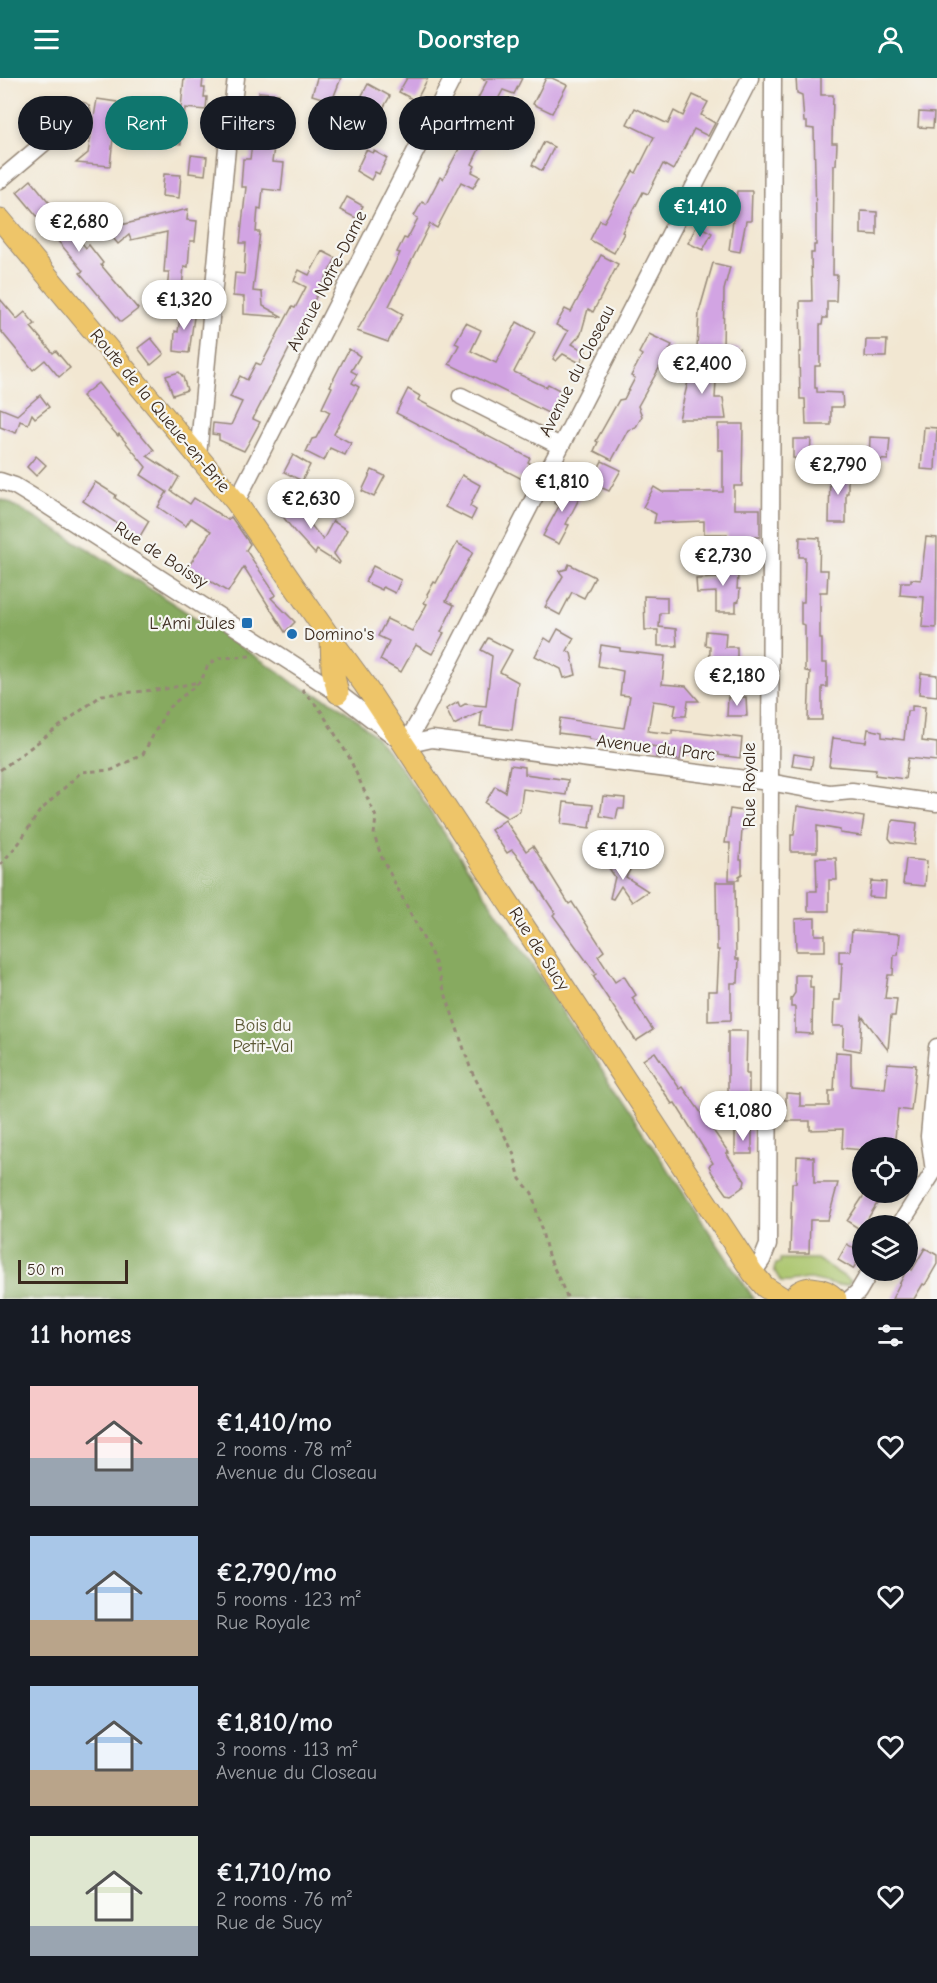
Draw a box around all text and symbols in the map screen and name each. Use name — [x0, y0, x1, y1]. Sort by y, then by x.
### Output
icon: menu — [30, 23, 63, 56]
icon: person — [874, 23, 907, 56]
text: Doorstep — [417, 24, 520, 55]
chip: Buy — [18, 96, 93, 150]
chip: Rent — [105, 96, 188, 150]
chip: Filters — [200, 96, 296, 150]
chip: New — [308, 96, 387, 150]
chip: Apartment — [399, 96, 535, 150]
pin: €1,410 — [651, 187, 749, 238]
text: €1,410 — [673, 195, 727, 218]
pin: €2,680 — [30, 202, 128, 253]
street label: Avenue Notre-Dame — [283, 207, 371, 355]
text: €2,680 — [49, 210, 109, 233]
pin: €1,320 — [135, 280, 233, 331]
text: €1,320 — [156, 288, 212, 311]
street label: Avenue du Closeau — [535, 302, 619, 440]
street label: Route de la Queue-en-Brie — [86, 325, 234, 497]
pin: €2,400 — [653, 344, 751, 395]
text: €2,400 — [672, 352, 732, 375]
pin: €2,790 — [789, 445, 887, 496]
text: €2,790 — [809, 453, 867, 476]
pin: €1,810 — [513, 462, 611, 513]
text: €1,810 — [535, 470, 590, 493]
pin: €2,630 — [262, 479, 360, 530]
text: €2,630 — [281, 487, 341, 510]
street label: Rue de Boissy — [110, 517, 213, 594]
pin: €2,730 — [674, 536, 772, 587]
text: €2,730 — [694, 544, 752, 567]
place label: L'Ami Jules — [149, 613, 235, 634]
marker: L'Ami Jules — [240, 616, 254, 630]
place label: Domino's — [304, 624, 374, 645]
marker: Domino's — [285, 627, 299, 641]
pin: €2,180 — [688, 656, 786, 707]
text: €2,180 — [708, 664, 766, 687]
street label: Avenue du Parc — [595, 730, 717, 766]
street label: Rue Royale — [739, 743, 760, 827]
pin: €1,710 — [574, 830, 672, 881]
text: €1,710 — [596, 838, 650, 861]
street label: Rue de Sucy — [504, 903, 574, 996]
park label: Bois du Petit-Val — [233, 1015, 293, 1057]
pin: €1,080 — [694, 1091, 792, 1142]
text: €1,080 — [714, 1099, 772, 1122]
map controls — [852, 1137, 918, 1281]
button: locate — [852, 1137, 918, 1203]
button: layers — [852, 1215, 918, 1281]
scale bar — [18, 1257, 128, 1284]
text: 50 m — [27, 1261, 64, 1279]
icon: filters — [874, 1319, 907, 1352]
text: 11 homes — [30, 1320, 131, 1350]
text: €1,410/mo — [216, 1408, 332, 1438]
icon: home — [78, 1410, 150, 1482]
icon: heart — [874, 1430, 907, 1463]
text: 2 rooms · 78 m² — [216, 1438, 352, 1461]
text: Avenue du Closeau — [216, 1461, 377, 1484]
text: €2,790/mo — [216, 1558, 337, 1588]
icon: home — [78, 1560, 150, 1632]
icon: heart — [874, 1580, 907, 1613]
text: 5 rooms · 123 m² — [216, 1588, 361, 1611]
text: Rue Royale — [216, 1611, 310, 1634]
text: €1,810/mo — [216, 1708, 333, 1738]
icon: home — [78, 1710, 150, 1782]
icon: heart — [874, 1730, 907, 1763]
text: 3 rooms · 113 m² — [216, 1738, 357, 1761]
text: Avenue du Closeau — [216, 1761, 377, 1784]
text: €1,710/mo — [216, 1858, 331, 1888]
icon: home — [78, 1860, 150, 1932]
icon: heart — [874, 1880, 907, 1913]
text: 2 rooms · 76 m² — [216, 1888, 352, 1911]
text: Rue de Sucy — [216, 1911, 322, 1934]

